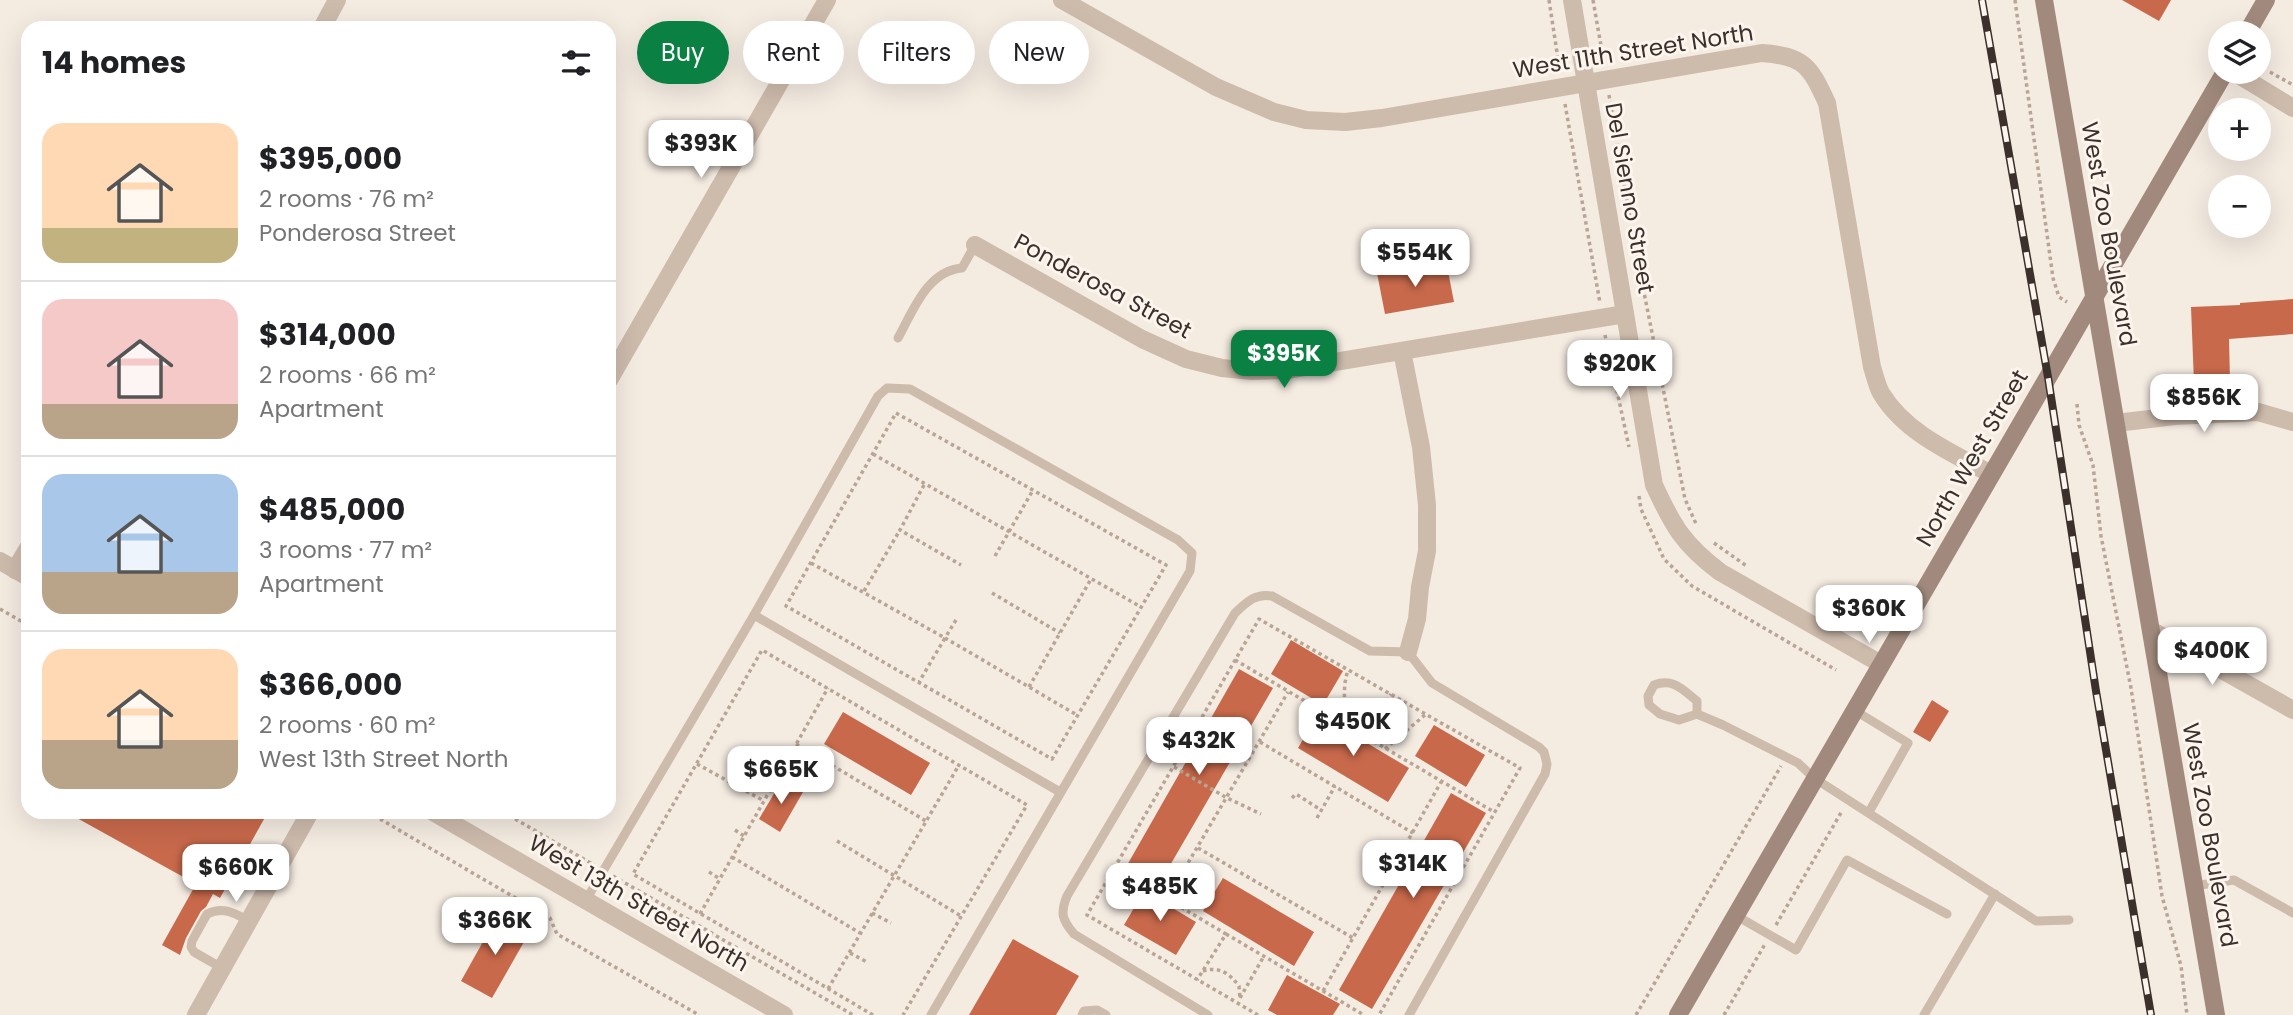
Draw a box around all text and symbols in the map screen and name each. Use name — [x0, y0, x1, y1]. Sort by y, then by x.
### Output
street label: West 11th Street North — [1510, 16, 1756, 86]
chip: Buy — [637, 21, 729, 84]
chip: Rent — [743, 21, 844, 84]
chip: Filters — [858, 21, 975, 84]
chip: New — [989, 21, 1089, 84]
map controls — [2208, 21, 2271, 238]
button: layers — [2208, 21, 2271, 84]
text: 14 homes — [42, 41, 186, 84]
icon: filters — [557, 44, 595, 82]
button: + — [2208, 98, 2271, 161]
street label: Del Sienno Street — [1597, 100, 1663, 296]
street label: West Zoo Boulevard — [2074, 119, 2144, 349]
pin: $393K — [652, 120, 750, 180]
text: $393K — [664, 127, 738, 159]
text: $395,000 — [259, 137, 402, 180]
icon: home — [98, 151, 182, 235]
button: − — [2208, 175, 2271, 238]
text: 2 rooms · 76 m² — [259, 183, 434, 215]
text: Ponderosa Street — [259, 217, 456, 249]
street label: Ponderosa Street — [1009, 226, 1197, 346]
pin: $554K — [1366, 230, 1464, 289]
text: $554K — [1377, 236, 1453, 268]
text: $314,000 — [259, 313, 396, 356]
icon: home — [98, 327, 182, 411]
pin: $395K — [1235, 330, 1333, 390]
text: $395K — [1247, 337, 1321, 369]
pin: $920K — [1571, 340, 1669, 400]
text: $920K — [1583, 347, 1657, 379]
text: 2 rooms · 66 m² — [259, 359, 436, 391]
street label: North West Street — [1908, 364, 2036, 552]
pin: $856K — [2155, 374, 2253, 434]
text: $856K — [2166, 381, 2242, 413]
text: Apartment — [259, 393, 384, 425]
text: $485,000 — [259, 488, 405, 531]
icon: home — [98, 502, 182, 586]
text: 3 rooms · 77 m² — [259, 534, 432, 566]
text: Apartment — [259, 568, 384, 600]
pin: $360K — [1820, 586, 1918, 645]
text: $360K — [1832, 592, 1906, 624]
pin: $400K — [2163, 628, 2261, 687]
text: $400K — [2174, 634, 2250, 666]
text: $366,000 — [259, 663, 402, 706]
icon: home — [98, 677, 182, 761]
pin: $450K — [1304, 698, 1402, 758]
text: $450K — [1315, 705, 1391, 737]
text: 2 rooms · 60 m² — [259, 709, 436, 741]
pin: $432K — [1150, 718, 1248, 777]
street label: West Zoo Boulevard — [2175, 720, 2245, 950]
text: $432K — [1162, 724, 1236, 756]
text: West 13th Street North — [259, 743, 508, 775]
pin: $665K — [732, 746, 830, 806]
text: $665K — [743, 753, 819, 785]
street label: West 13th Street North — [523, 827, 755, 979]
pin: $314K — [1364, 841, 1462, 900]
pin: $660K — [187, 844, 285, 904]
text: $314K — [1378, 847, 1448, 879]
text: $660K — [198, 851, 274, 883]
pin: $485K — [1111, 864, 1209, 923]
text: $485K — [1122, 870, 1198, 902]
pin: $366K — [446, 898, 544, 957]
text: $366K — [458, 904, 532, 936]

